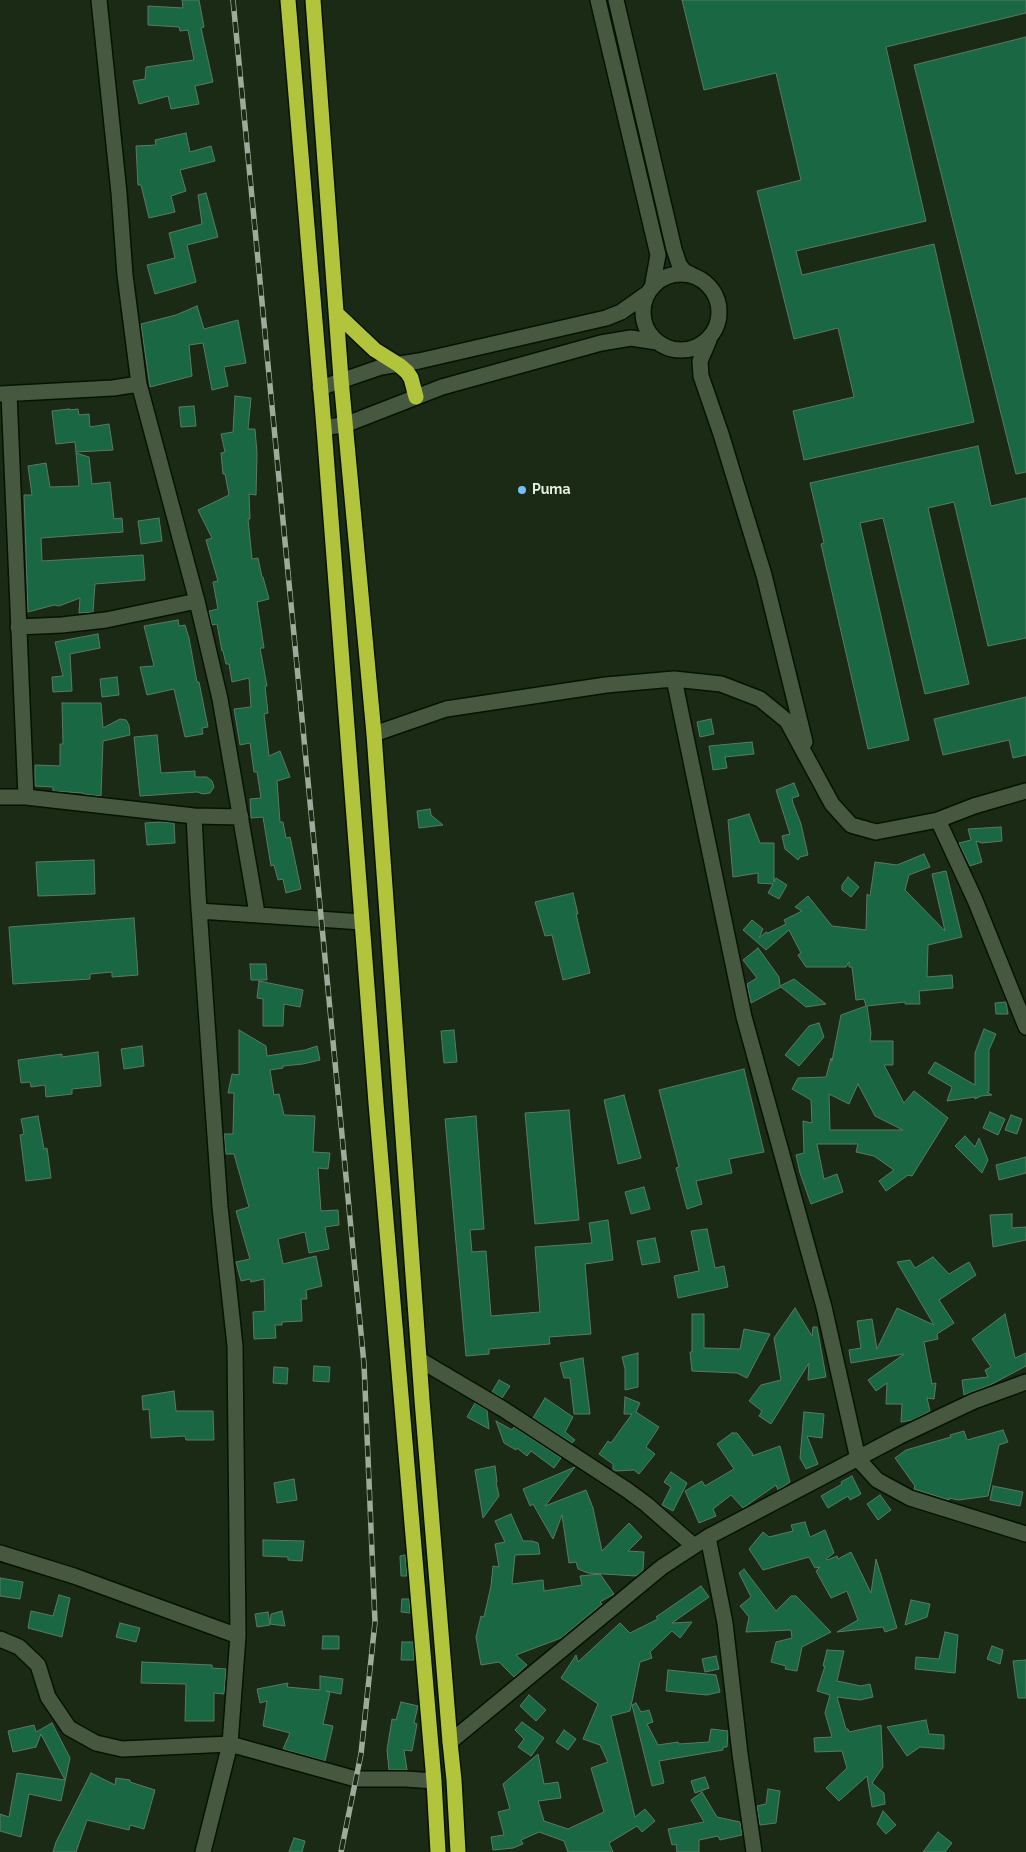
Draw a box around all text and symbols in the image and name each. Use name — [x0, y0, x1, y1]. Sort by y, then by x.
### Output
place label: Puma — [532, 482, 570, 498]
marker: Puma — [516, 484, 528, 496]

